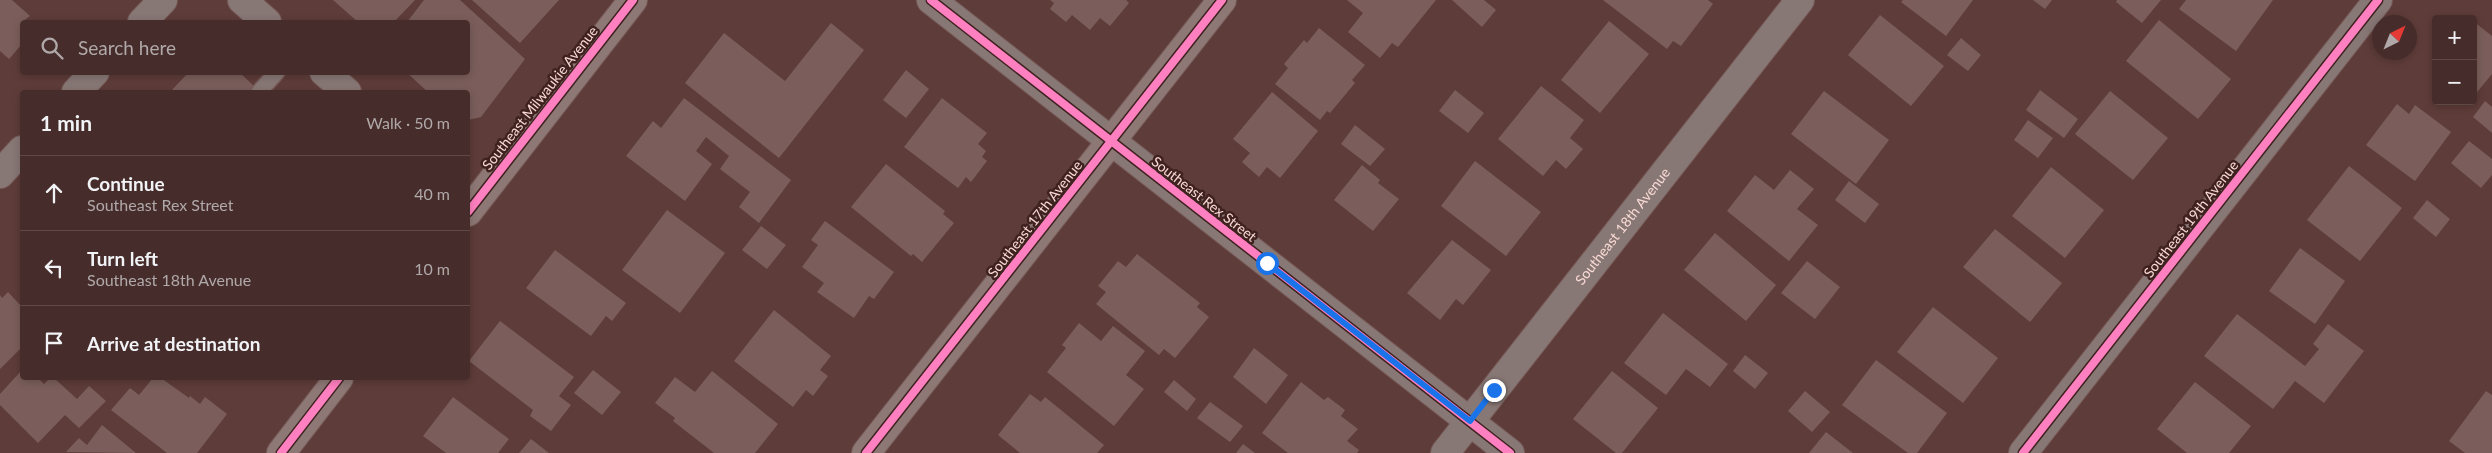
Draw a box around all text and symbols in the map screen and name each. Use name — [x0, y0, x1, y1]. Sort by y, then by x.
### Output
north arrow — [2372, 15, 2417, 60]
map controls — [2432, 15, 2477, 105]
button: + — [2432, 15, 2477, 60]
search box — [20, 20, 470, 75]
street label: Southeast Milwaukie Avenue — [478, 22, 601, 173]
icon: search — [38, 34, 66, 62]
text: Search here — [78, 36, 176, 59]
button: − — [2432, 60, 2477, 105]
text: 1 min — [40, 110, 92, 135]
text: Walk · 50 m — [366, 113, 450, 132]
street label: Southeast Rex Street — [1149, 152, 1260, 245]
street label: Southeast 17th Avenue — [984, 157, 1086, 281]
street label: Southeast 19th Avenue — [2140, 157, 2242, 281]
street label: Southeast 18th Avenue — [1571, 164, 1673, 288]
text: Continue — [87, 172, 165, 195]
icon: ahead — [40, 179, 68, 207]
text: 40 m — [414, 184, 450, 203]
text: Southeast Rex Street — [87, 195, 234, 214]
text: Turn left — [87, 247, 158, 270]
route start — [1256, 252, 1279, 275]
icon: left — [40, 254, 68, 282]
text: 10 m — [414, 259, 450, 278]
text: Southeast 18th Avenue — [87, 270, 251, 289]
icon: arrive — [40, 329, 68, 357]
text: Arrive at destination — [87, 332, 260, 355]
route end — [1483, 379, 1506, 402]

